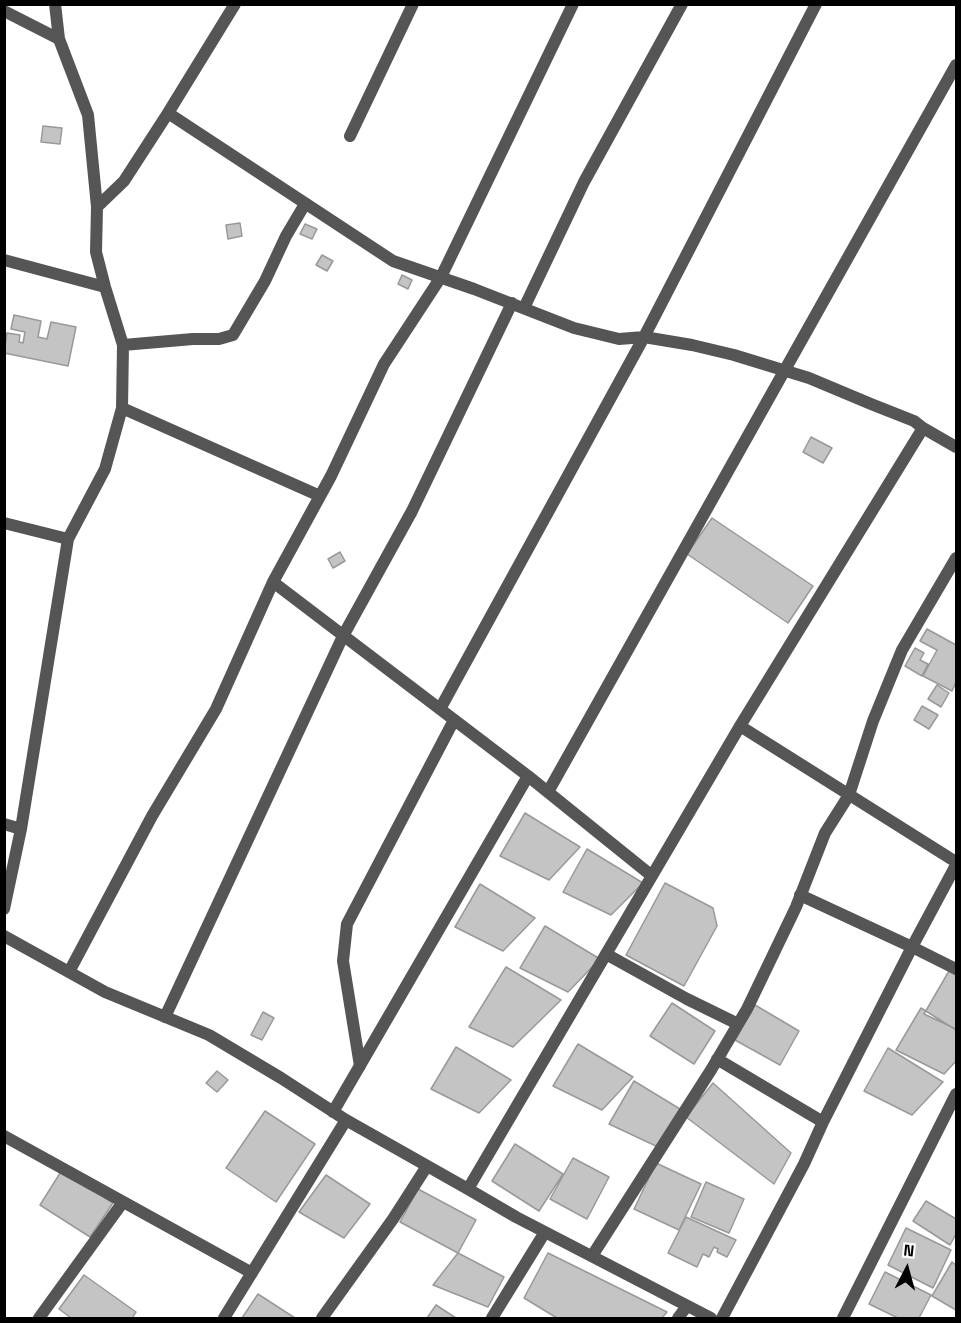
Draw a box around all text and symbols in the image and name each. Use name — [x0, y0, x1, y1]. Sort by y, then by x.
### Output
north arrow — [877, 1239, 937, 1299]
text: N — [902, 1240, 915, 1262]

